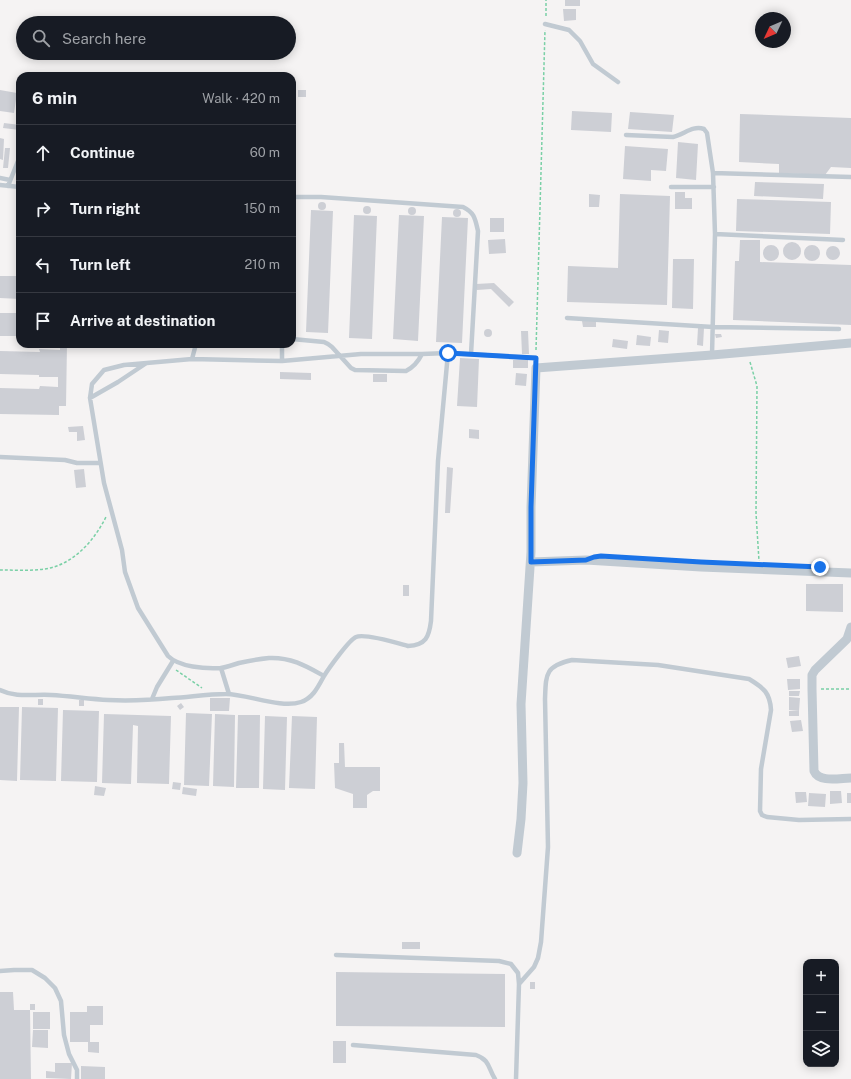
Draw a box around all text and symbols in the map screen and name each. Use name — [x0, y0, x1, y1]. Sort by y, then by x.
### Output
north arrow — [755, 12, 791, 48]
search box — [16, 16, 296, 60]
icon: search — [30, 27, 52, 49]
text: Search here — [62, 30, 146, 47]
text: 6 min — [32, 88, 77, 108]
text: Walk · 420 m — [202, 91, 280, 106]
icon: ahead — [32, 142, 54, 164]
text: Continue — [70, 144, 135, 161]
text: 60 m — [250, 145, 280, 160]
icon: right — [32, 198, 54, 220]
text: Turn right — [70, 200, 140, 217]
text: 150 m — [244, 201, 280, 216]
icon: left — [32, 254, 54, 276]
text: Turn left — [70, 256, 131, 273]
text: 210 m — [245, 257, 280, 272]
icon: arrive — [32, 310, 54, 332]
text: Arrive at destination — [70, 312, 215, 329]
route start — [439, 344, 457, 362]
route end — [811, 558, 829, 576]
map controls — [803, 959, 839, 1067]
button: + — [803, 959, 839, 995]
button: − — [803, 995, 839, 1031]
button: layers — [803, 1031, 839, 1067]

